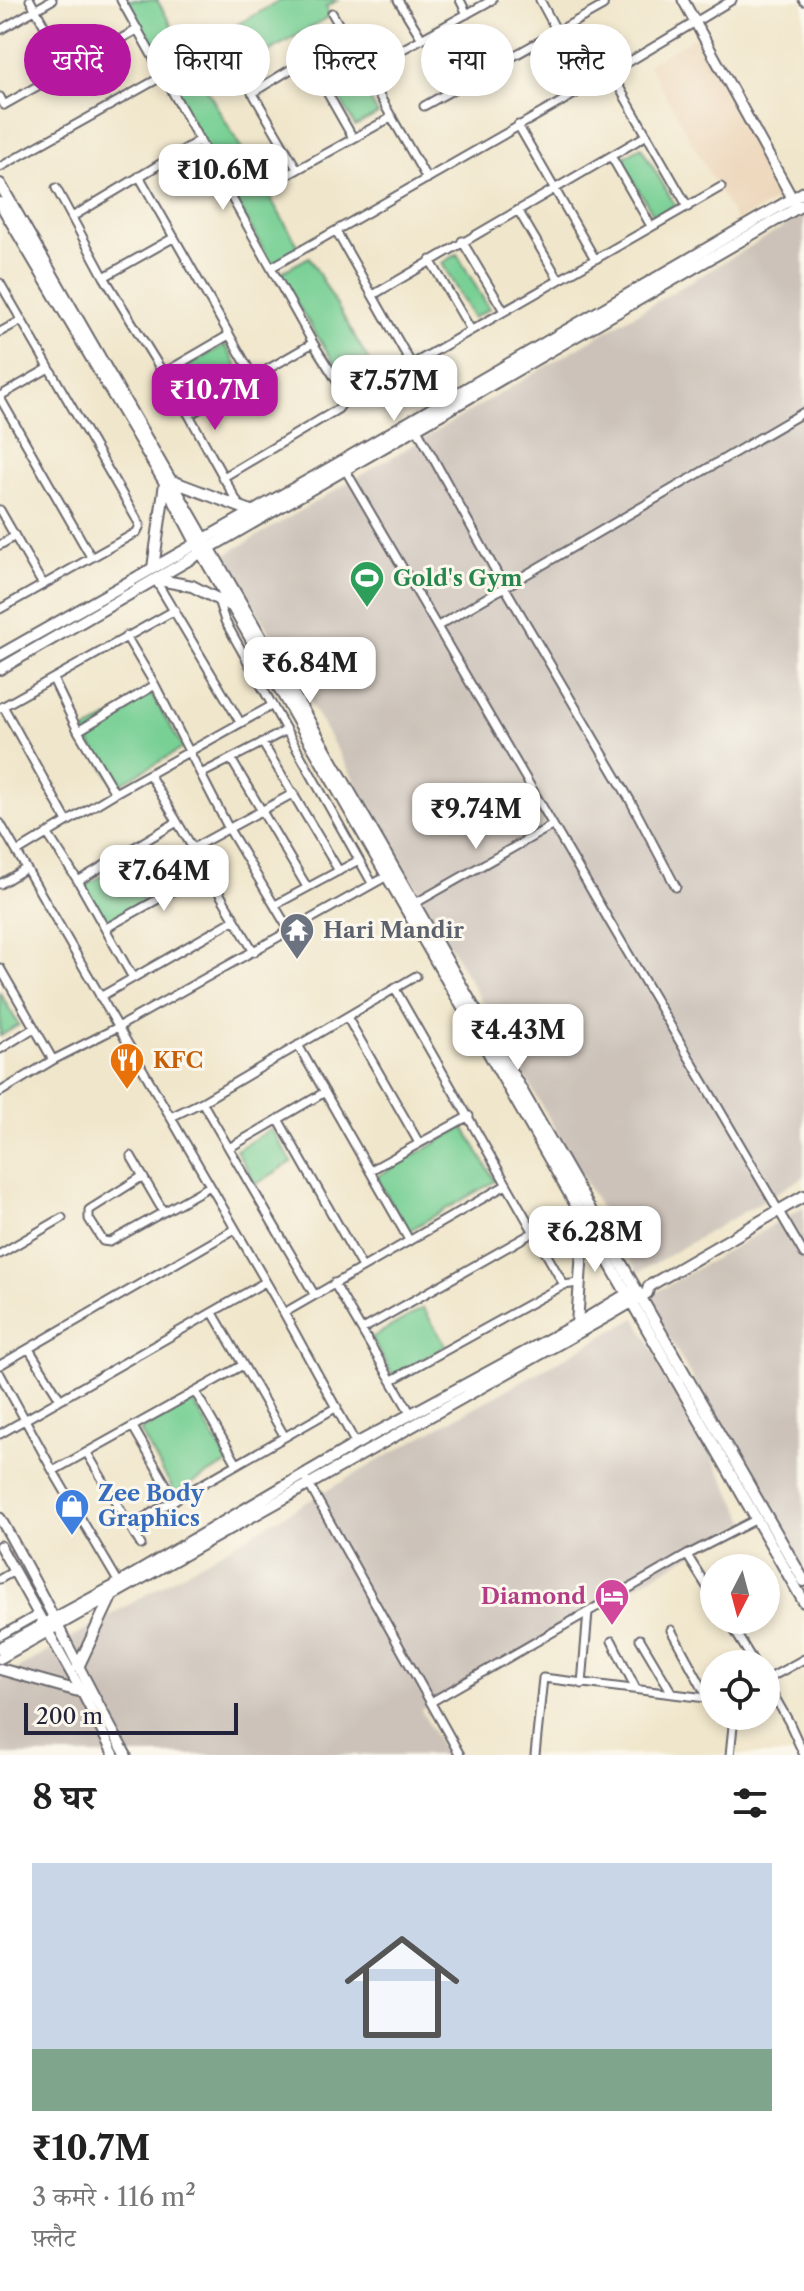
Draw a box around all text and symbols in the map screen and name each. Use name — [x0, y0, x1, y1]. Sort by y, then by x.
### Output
chip: खरीदें — [24, 24, 131, 96]
chip: किराया — [147, 24, 270, 96]
chip: फ़िल्टर — [286, 24, 405, 96]
chip: नया — [421, 24, 514, 96]
chip: फ़्लैट — [530, 24, 632, 96]
pin: ₹10.6M — [158, 144, 288, 212]
text: ₹10.6M — [177, 154, 269, 186]
pin: ₹7.57M — [329, 355, 459, 423]
pin: ₹10.7M — [150, 364, 280, 432]
text: ₹7.57M — [349, 365, 439, 397]
text: ₹10.7M — [170, 374, 260, 406]
sports icon: Gold's Gym — [348, 559, 386, 609]
place label: Gold's Gym — [393, 565, 522, 592]
pin: ₹6.84M — [245, 637, 375, 705]
text: ₹6.84M — [262, 647, 358, 679]
pin: ₹9.74M — [411, 783, 541, 851]
text: ₹9.74M — [430, 793, 522, 825]
pin: ₹7.64M — [99, 845, 229, 913]
text: ₹7.64M — [118, 855, 210, 887]
temple icon: Hari Mandir — [278, 911, 316, 961]
place label: Hari Mandir — [323, 917, 464, 944]
pin: ₹4.43M — [453, 1004, 583, 1072]
text: ₹4.43M — [471, 1014, 566, 1046]
restaurant icon: KFC — [108, 1041, 146, 1091]
place label: KFC — [153, 1047, 203, 1074]
pin: ₹6.28M — [530, 1206, 660, 1274]
text: ₹6.28M — [547, 1216, 643, 1248]
place label: Zee Body Graphics — [98, 1480, 205, 1532]
shop icon: Zee Body Graphics — [53, 1487, 91, 1537]
north arrow — [700, 1554, 780, 1634]
map controls — [700, 1554, 780, 1730]
hotel icon: Diamond — [593, 1577, 631, 1627]
place label: Diamond — [481, 1583, 586, 1610]
button: locate — [700, 1650, 780, 1730]
scale bar — [24, 1699, 238, 1735]
text: 200 m — [36, 1703, 103, 1730]
text: 8 घर — [32, 1776, 95, 1818]
icon: filters — [728, 1781, 772, 1825]
icon: home — [330, 1915, 474, 2059]
text: ₹10.7M — [32, 2127, 150, 2169]
text: 3 कमरे · 116 m² — [32, 2181, 196, 2213]
text: फ़्लैट — [32, 2222, 75, 2254]

